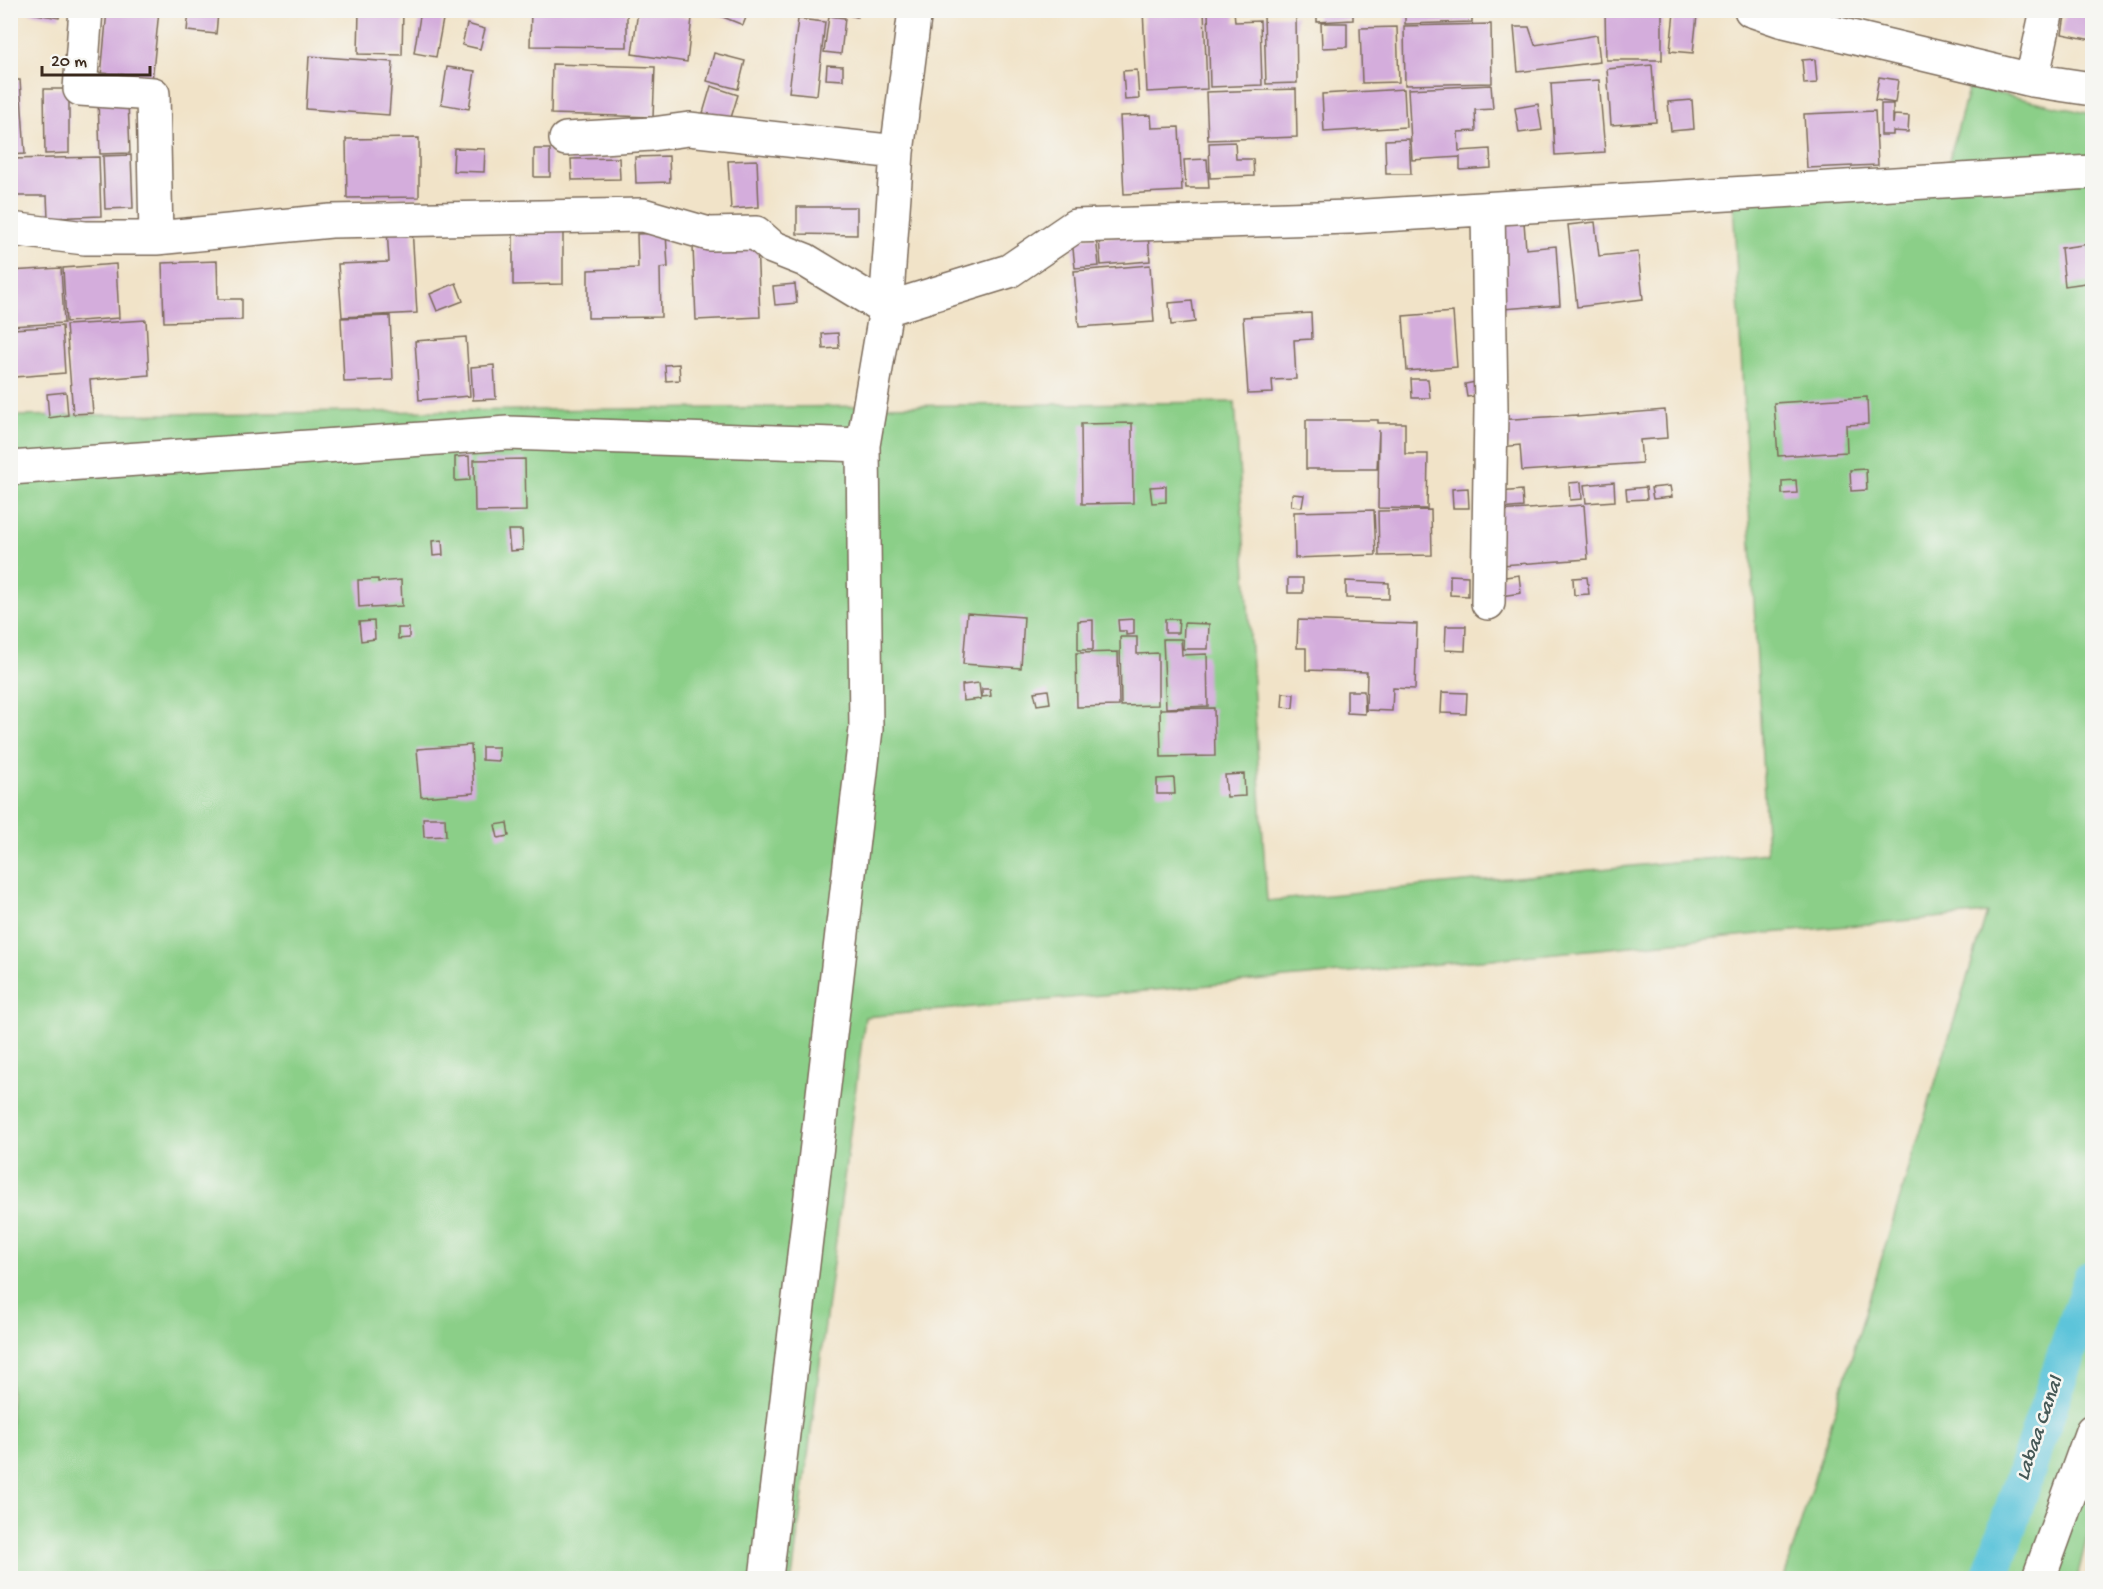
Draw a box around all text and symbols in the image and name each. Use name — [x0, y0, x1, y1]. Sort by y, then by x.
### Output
scale bar — [42, 39, 150, 77]
text: 20 m — [51, 52, 87, 73]
water label: Labaa Canal — [2012, 1373, 2071, 1484]

